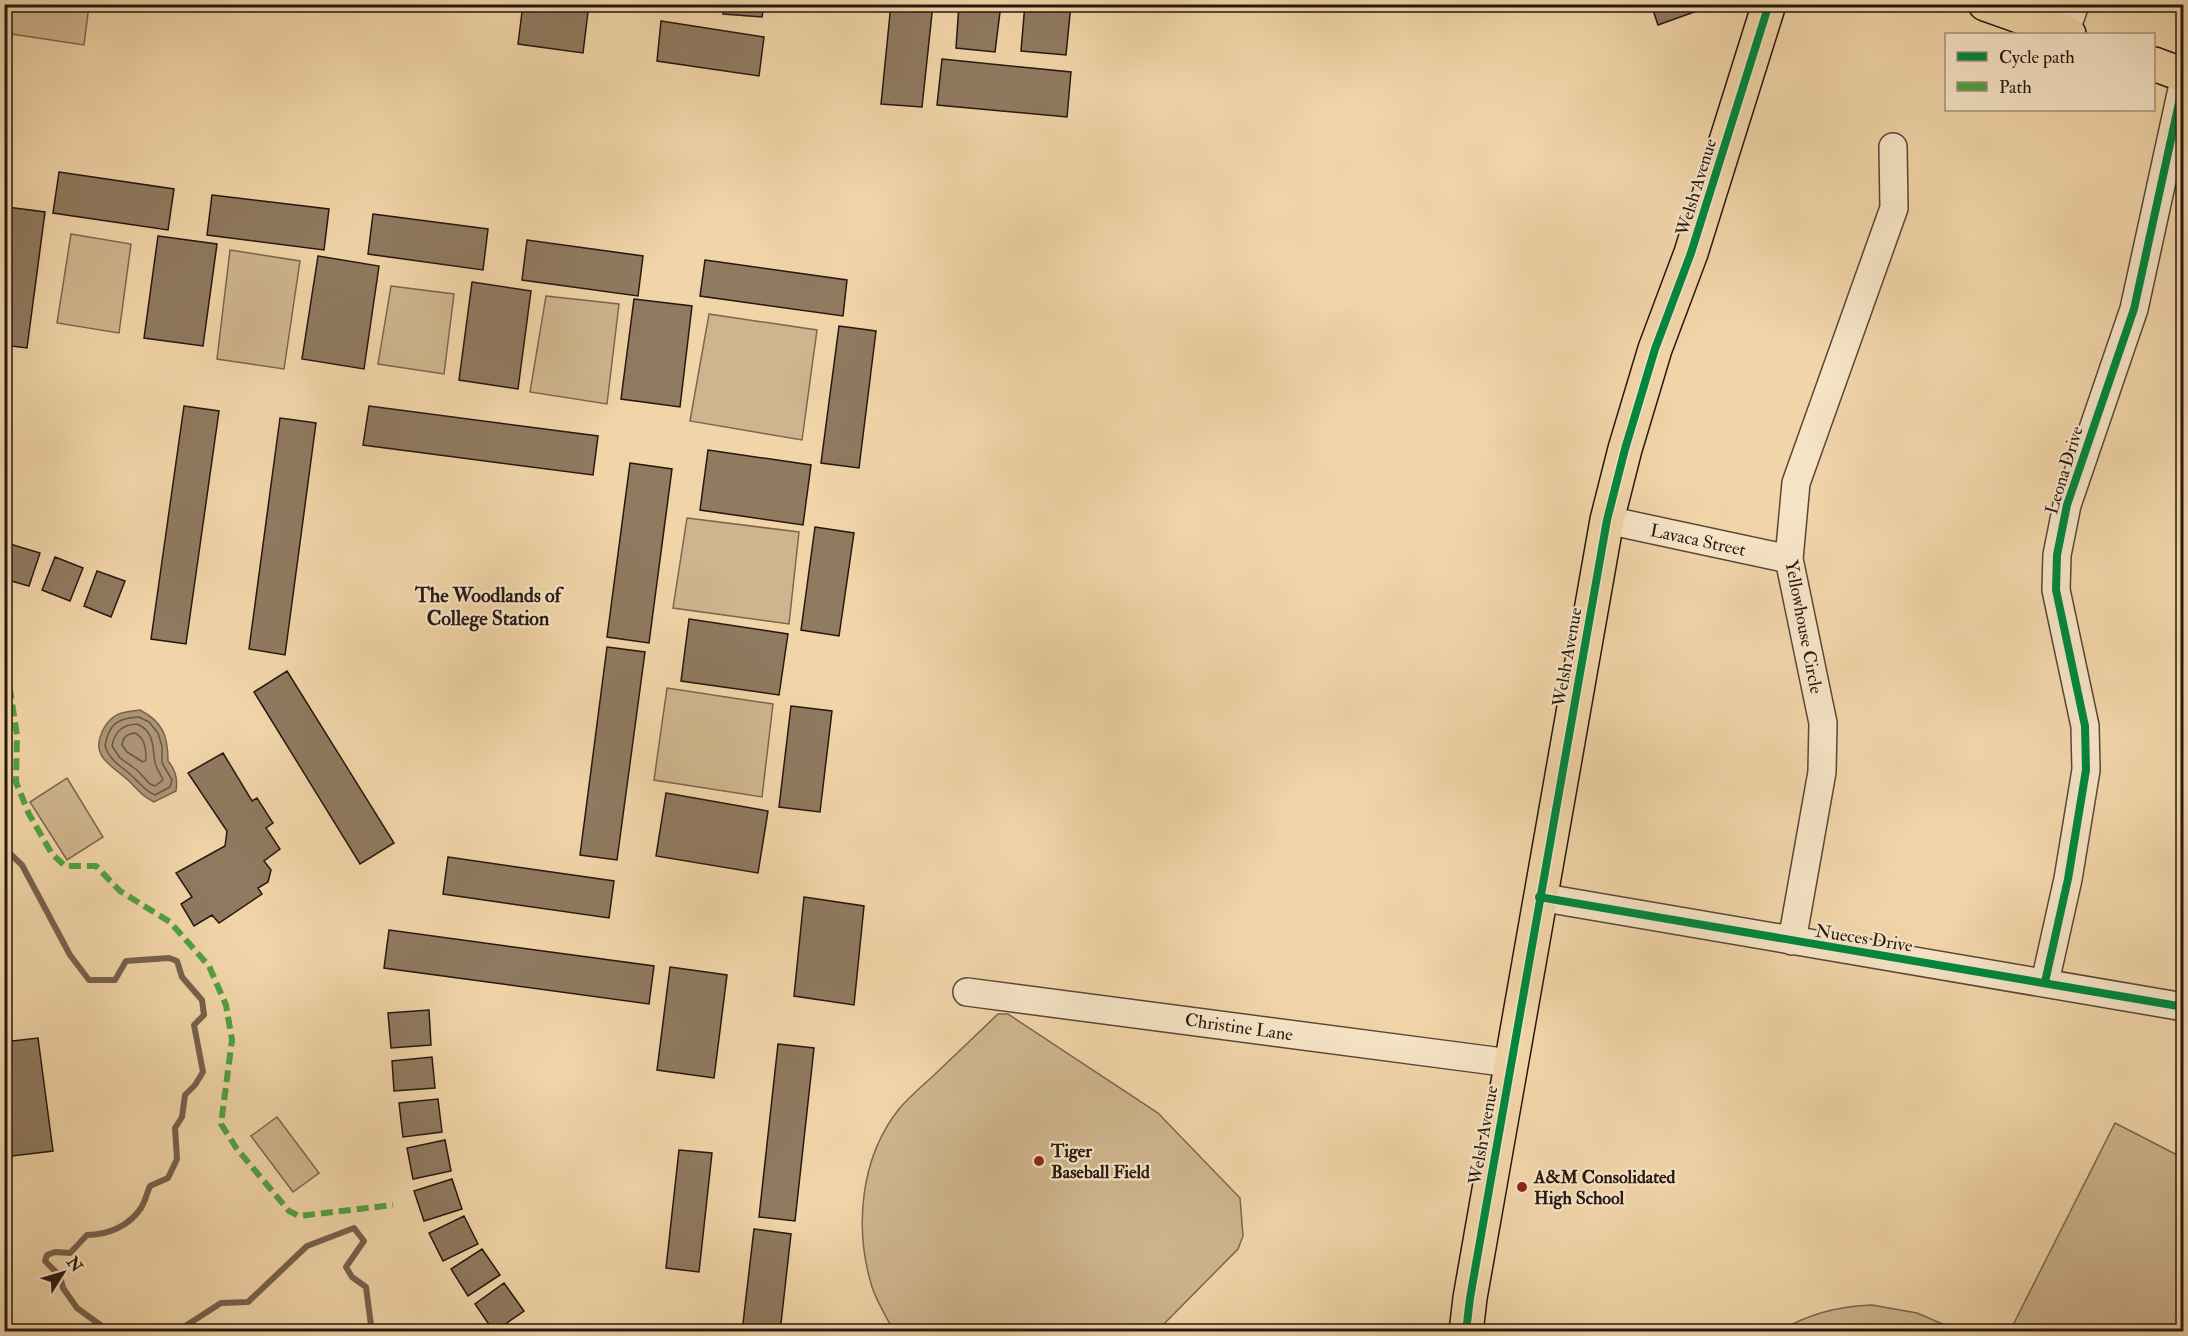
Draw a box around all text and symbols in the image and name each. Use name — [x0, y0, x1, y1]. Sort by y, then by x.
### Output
legend — [1945, 33, 2155, 111]
text: Cycle path — [1999, 46, 2075, 69]
text: Path — [1999, 76, 2032, 99]
street label: Welsh Avenue — [1671, 135, 1722, 239]
street label: Leona Drive — [2040, 423, 2089, 517]
street label: Lavaca Street — [1648, 519, 1748, 562]
street label: Yellowhouse Circle — [1779, 558, 1828, 696]
district label: The Woodlands of College Station — [414, 583, 565, 632]
street label: Welsh Avenue — [1547, 605, 1588, 709]
street label: Nueces Drive — [1813, 919, 1915, 958]
street label: Christine Lane — [1183, 1009, 1295, 1047]
street label: Welsh Avenue — [1463, 1083, 1504, 1187]
place label: Tiger Baseball Field — [1050, 1140, 1150, 1184]
marker: Tiger Baseball Field — [1032, 1154, 1046, 1168]
place label: A&M Consolidated High School — [1533, 1166, 1676, 1210]
marker: A&M Consolidated High School — [1515, 1180, 1529, 1194]
north arrow — [33, 1243, 93, 1303]
text: N — [61, 1252, 87, 1277]

